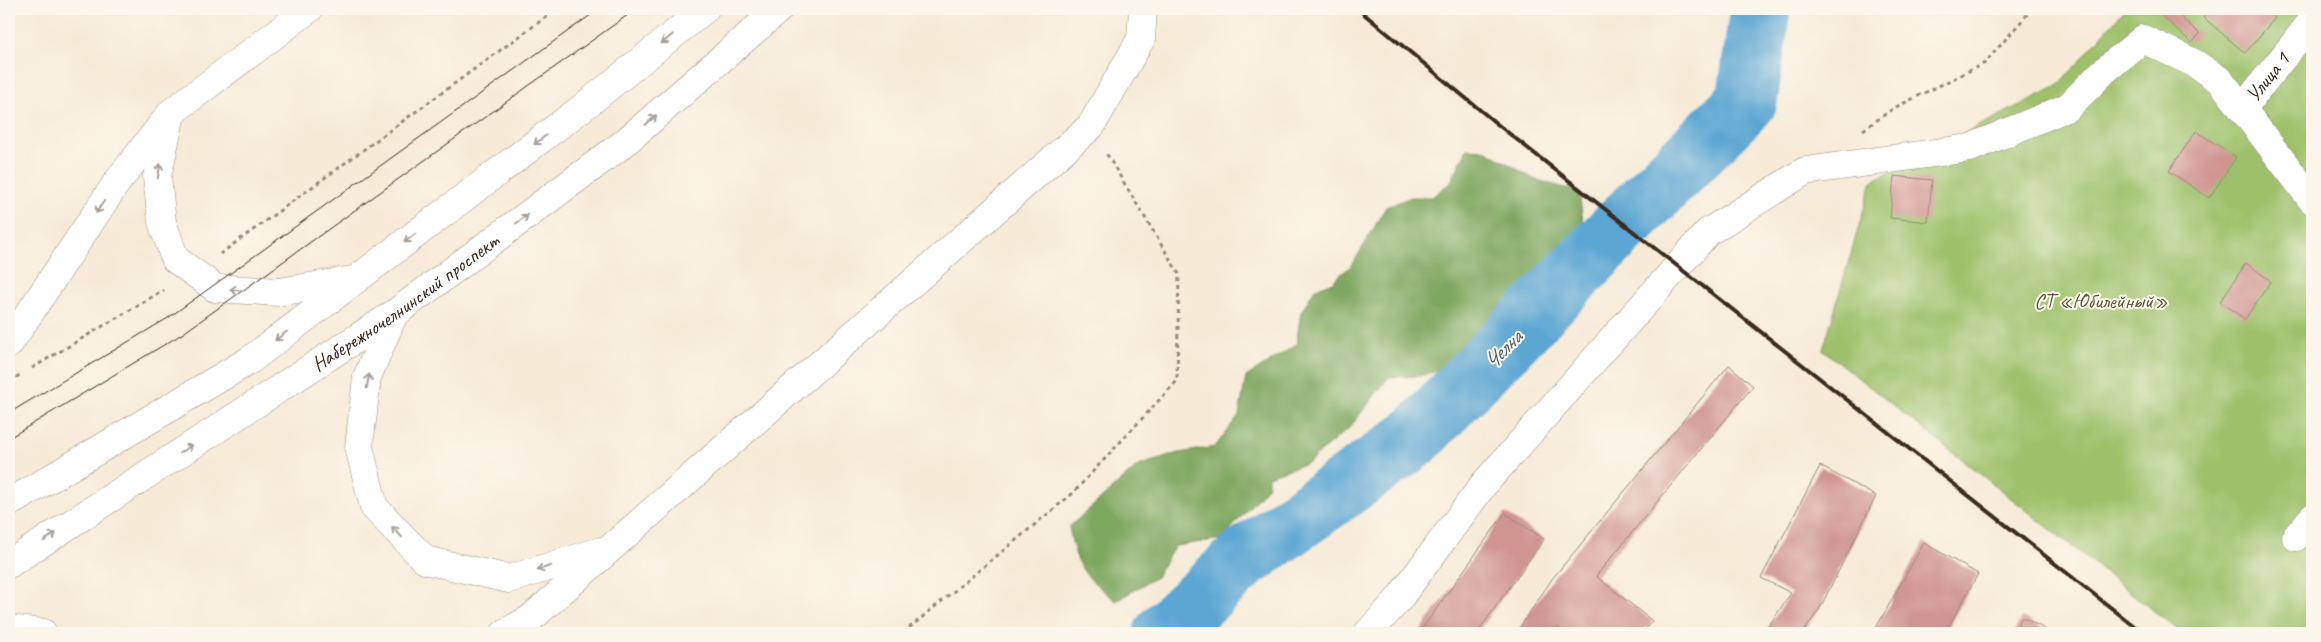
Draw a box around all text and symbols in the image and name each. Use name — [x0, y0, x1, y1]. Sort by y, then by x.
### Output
one-way arrow — [661, 34, 674, 45]
street label: Улица 1 — [2240, 46, 2296, 107]
one-way arrow — [644, 114, 657, 126]
one-way arrow — [534, 135, 547, 146]
one-way arrow — [155, 163, 165, 179]
one-way arrow — [95, 200, 105, 214]
one-way arrow — [515, 214, 529, 224]
street label: Набережночелнинский проспект — [307, 227, 505, 377]
one-way arrow — [403, 233, 417, 243]
one-way arrow — [230, 285, 246, 294]
park label: СТ «Юбилейный» — [2034, 288, 2168, 314]
water label: Челна — [1477, 323, 1530, 375]
one-way arrow — [275, 331, 288, 342]
one-way arrow — [363, 374, 373, 390]
one-way arrow — [179, 444, 193, 454]
one-way arrow — [391, 526, 403, 538]
one-way arrow — [42, 532, 56, 542]
one-way arrow — [537, 563, 553, 573]

